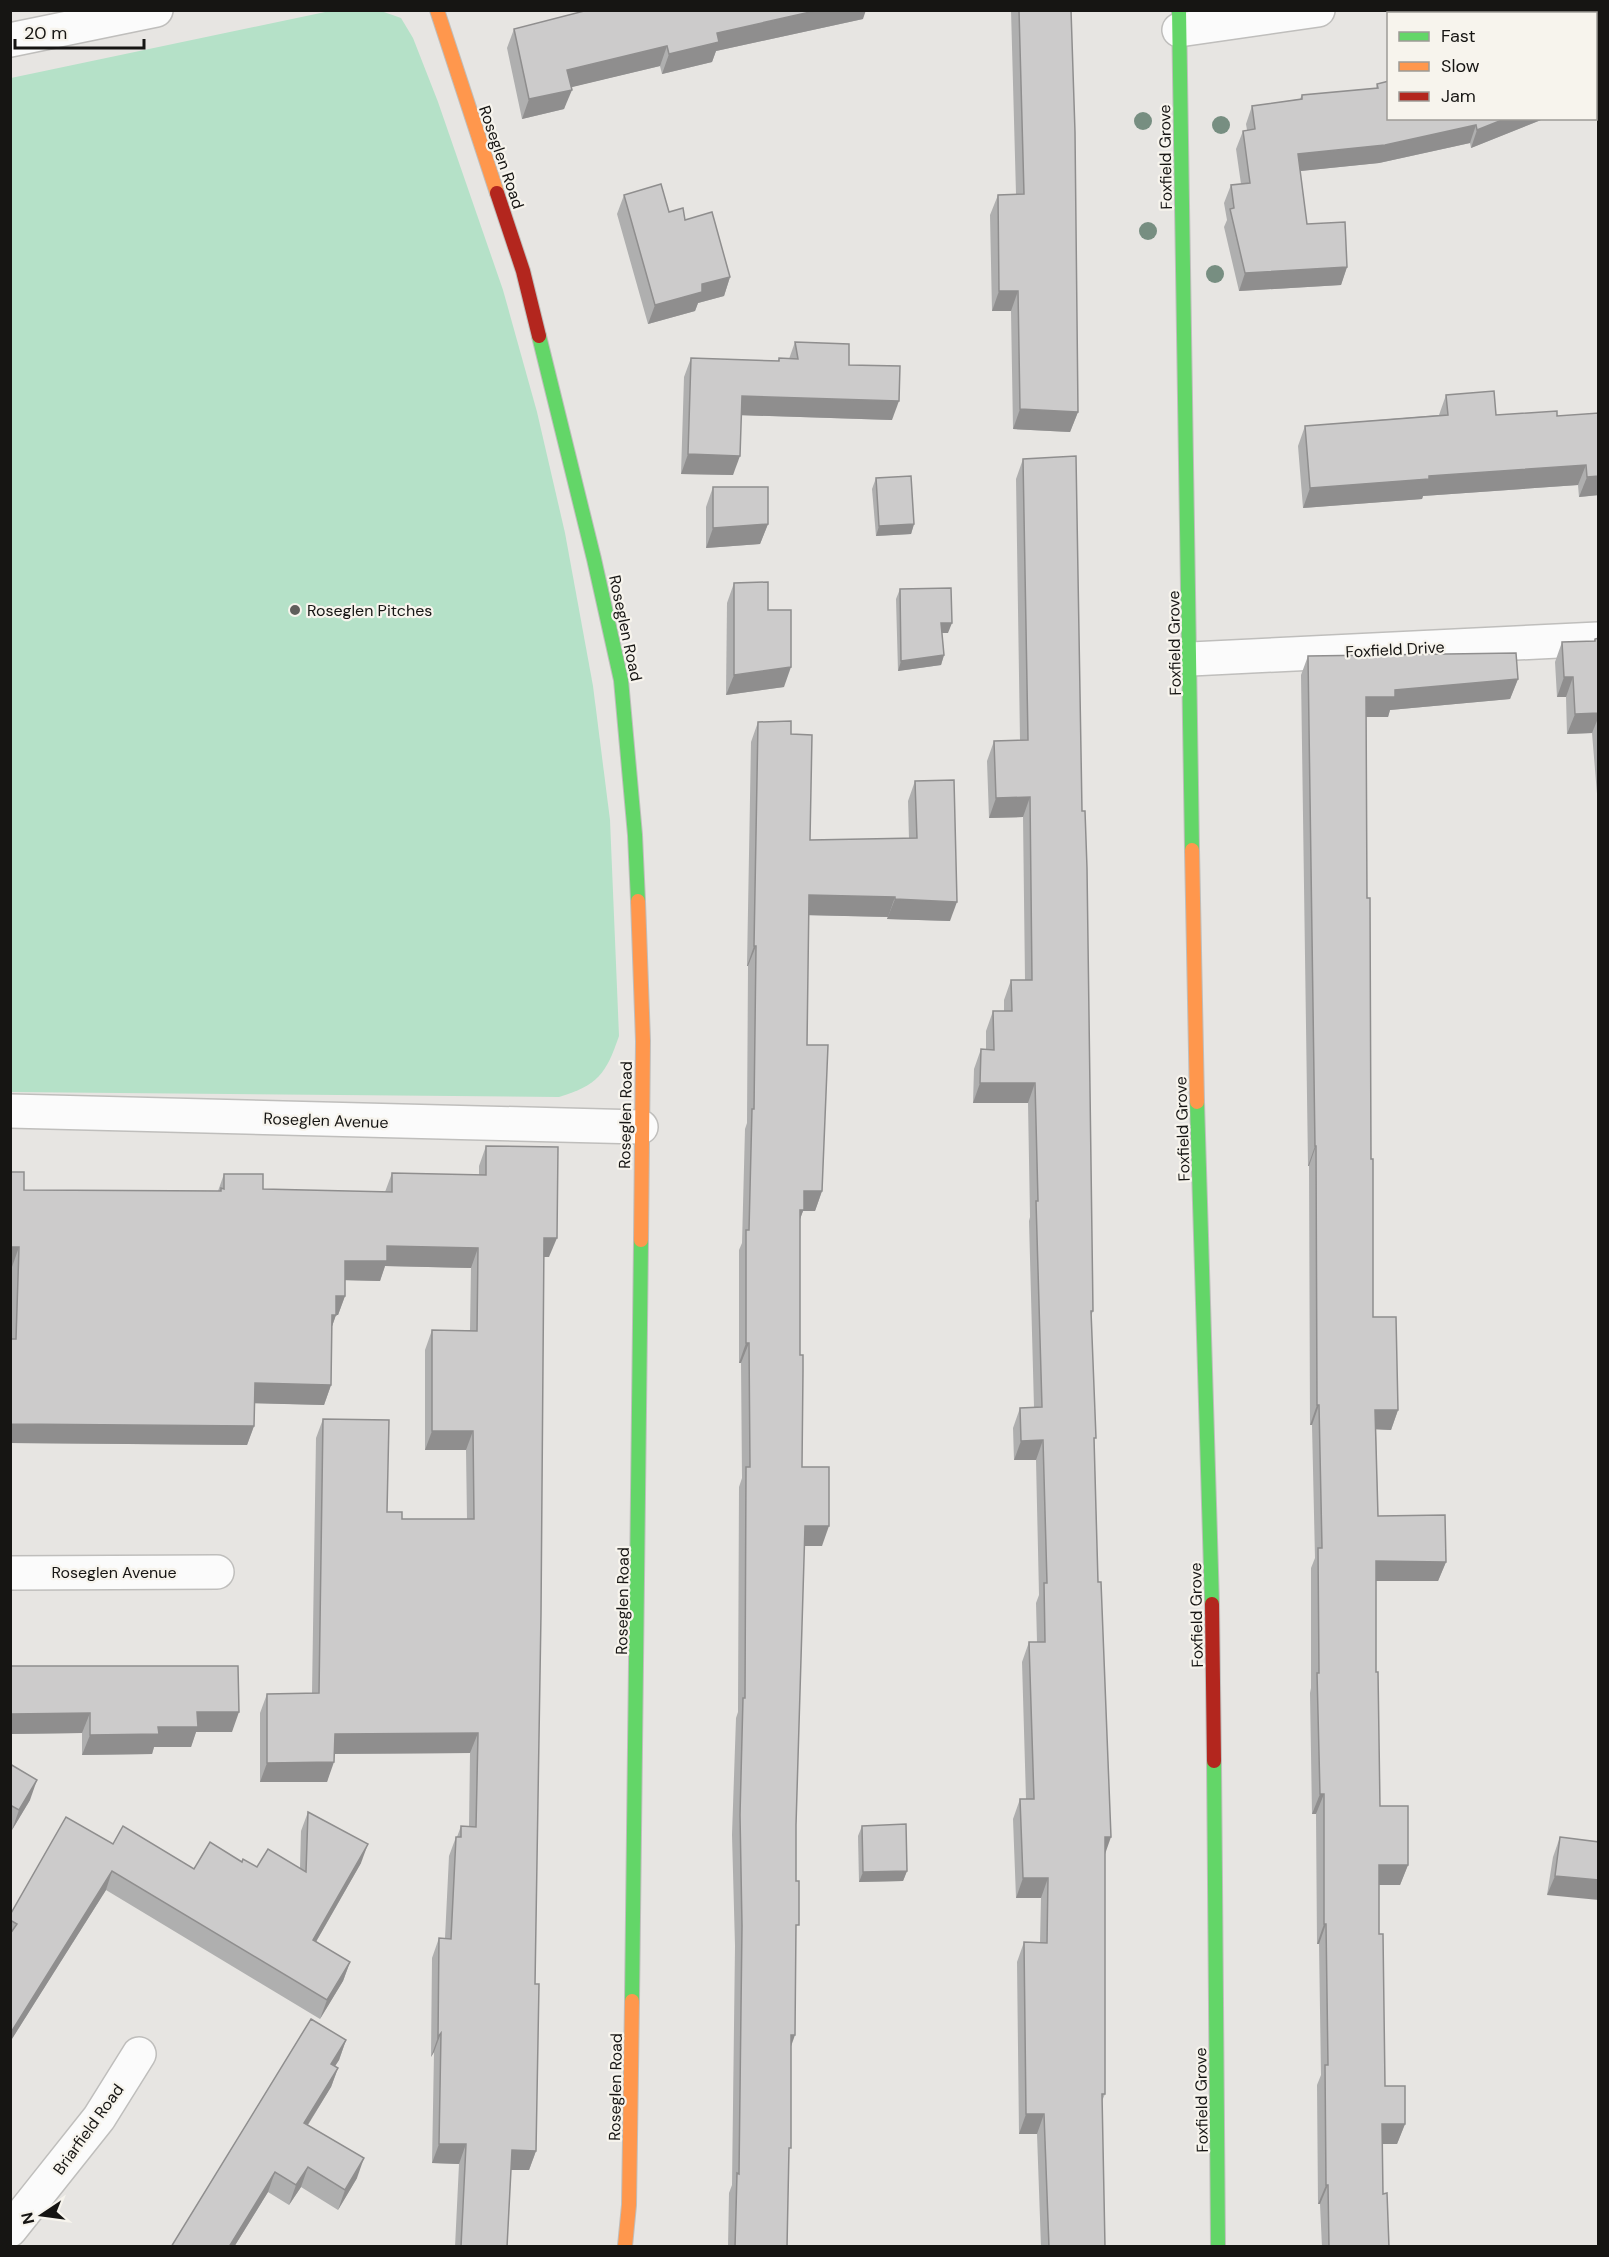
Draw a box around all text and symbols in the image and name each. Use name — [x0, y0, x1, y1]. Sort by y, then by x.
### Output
scale bar — [15, 12, 144, 50]
legend — [1387, 12, 1597, 120]
text: 20 m — [24, 21, 67, 45]
text: Fast — [1441, 24, 1476, 48]
text: Slow — [1441, 54, 1480, 78]
text: Jam — [1441, 84, 1476, 108]
street label: Roseglen Road — [474, 103, 529, 212]
street label: Foxfield Grove — [1154, 104, 1177, 210]
street label: Roseglen Road — [604, 573, 647, 683]
street label: Foxfield Grove — [1163, 590, 1186, 696]
place label: Roseglen Pitches — [307, 600, 432, 621]
marker: Roseglen Pitches — [288, 603, 302, 617]
street label: Foxfield Drive — [1345, 636, 1445, 663]
street label: Roseglen Road — [614, 1061, 637, 1169]
street label: Foxfield Grove — [1170, 1076, 1195, 1182]
street label: Roseglen Avenue — [263, 1108, 389, 1133]
street label: Roseglen Road — [611, 1547, 634, 1655]
street label: Roseglen Avenue — [52, 1562, 176, 1583]
street label: Foxfield Grove — [1185, 1562, 1208, 1668]
street label: Roseglen Road — [604, 2033, 627, 2141]
street label: Foxfield Grove — [1190, 2047, 1213, 2153]
street label: Briarfield Road — [48, 2080, 128, 2179]
north arrow — [12, 2185, 72, 2245]
text: N — [16, 2210, 39, 2226]

